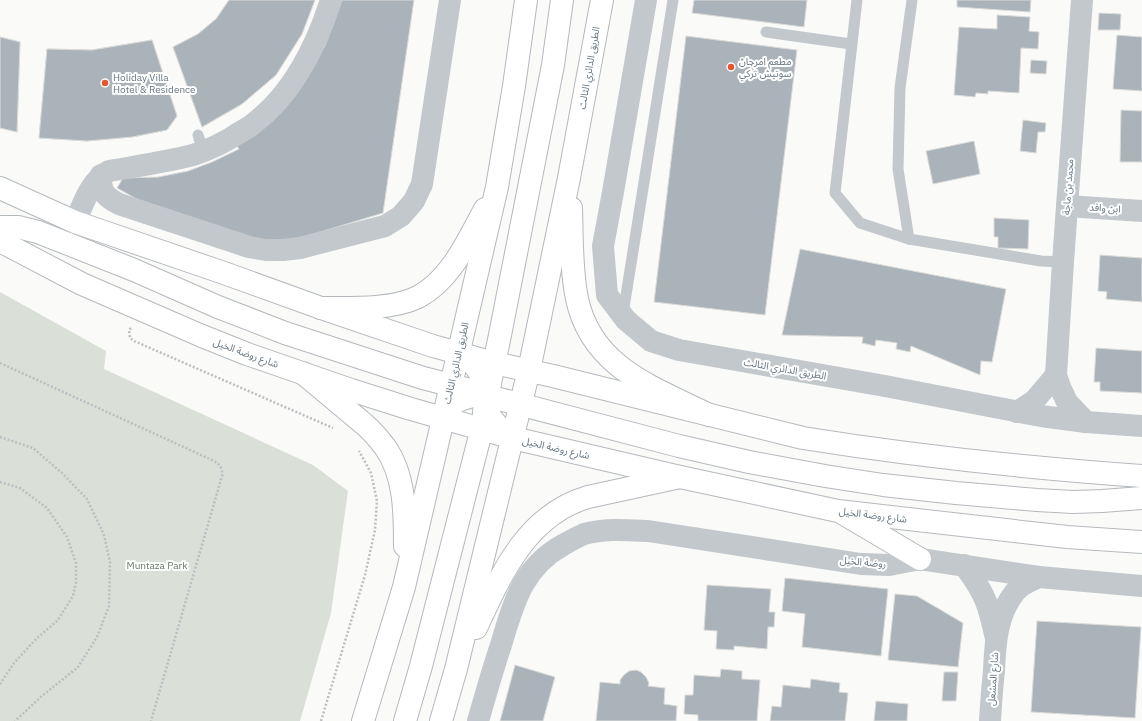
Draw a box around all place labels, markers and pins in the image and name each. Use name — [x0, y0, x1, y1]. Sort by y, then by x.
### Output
place label: مطعم امرجان سوتيش تركي — [739, 55, 792, 81]
marker: مطعم امرجان سوتيش تركي — [726, 62, 736, 72]
place label: Holiday Villa Hotel & Residence — [113, 71, 196, 96]
marker: Holiday Villa Hotel & Residence — [100, 78, 110, 88]

